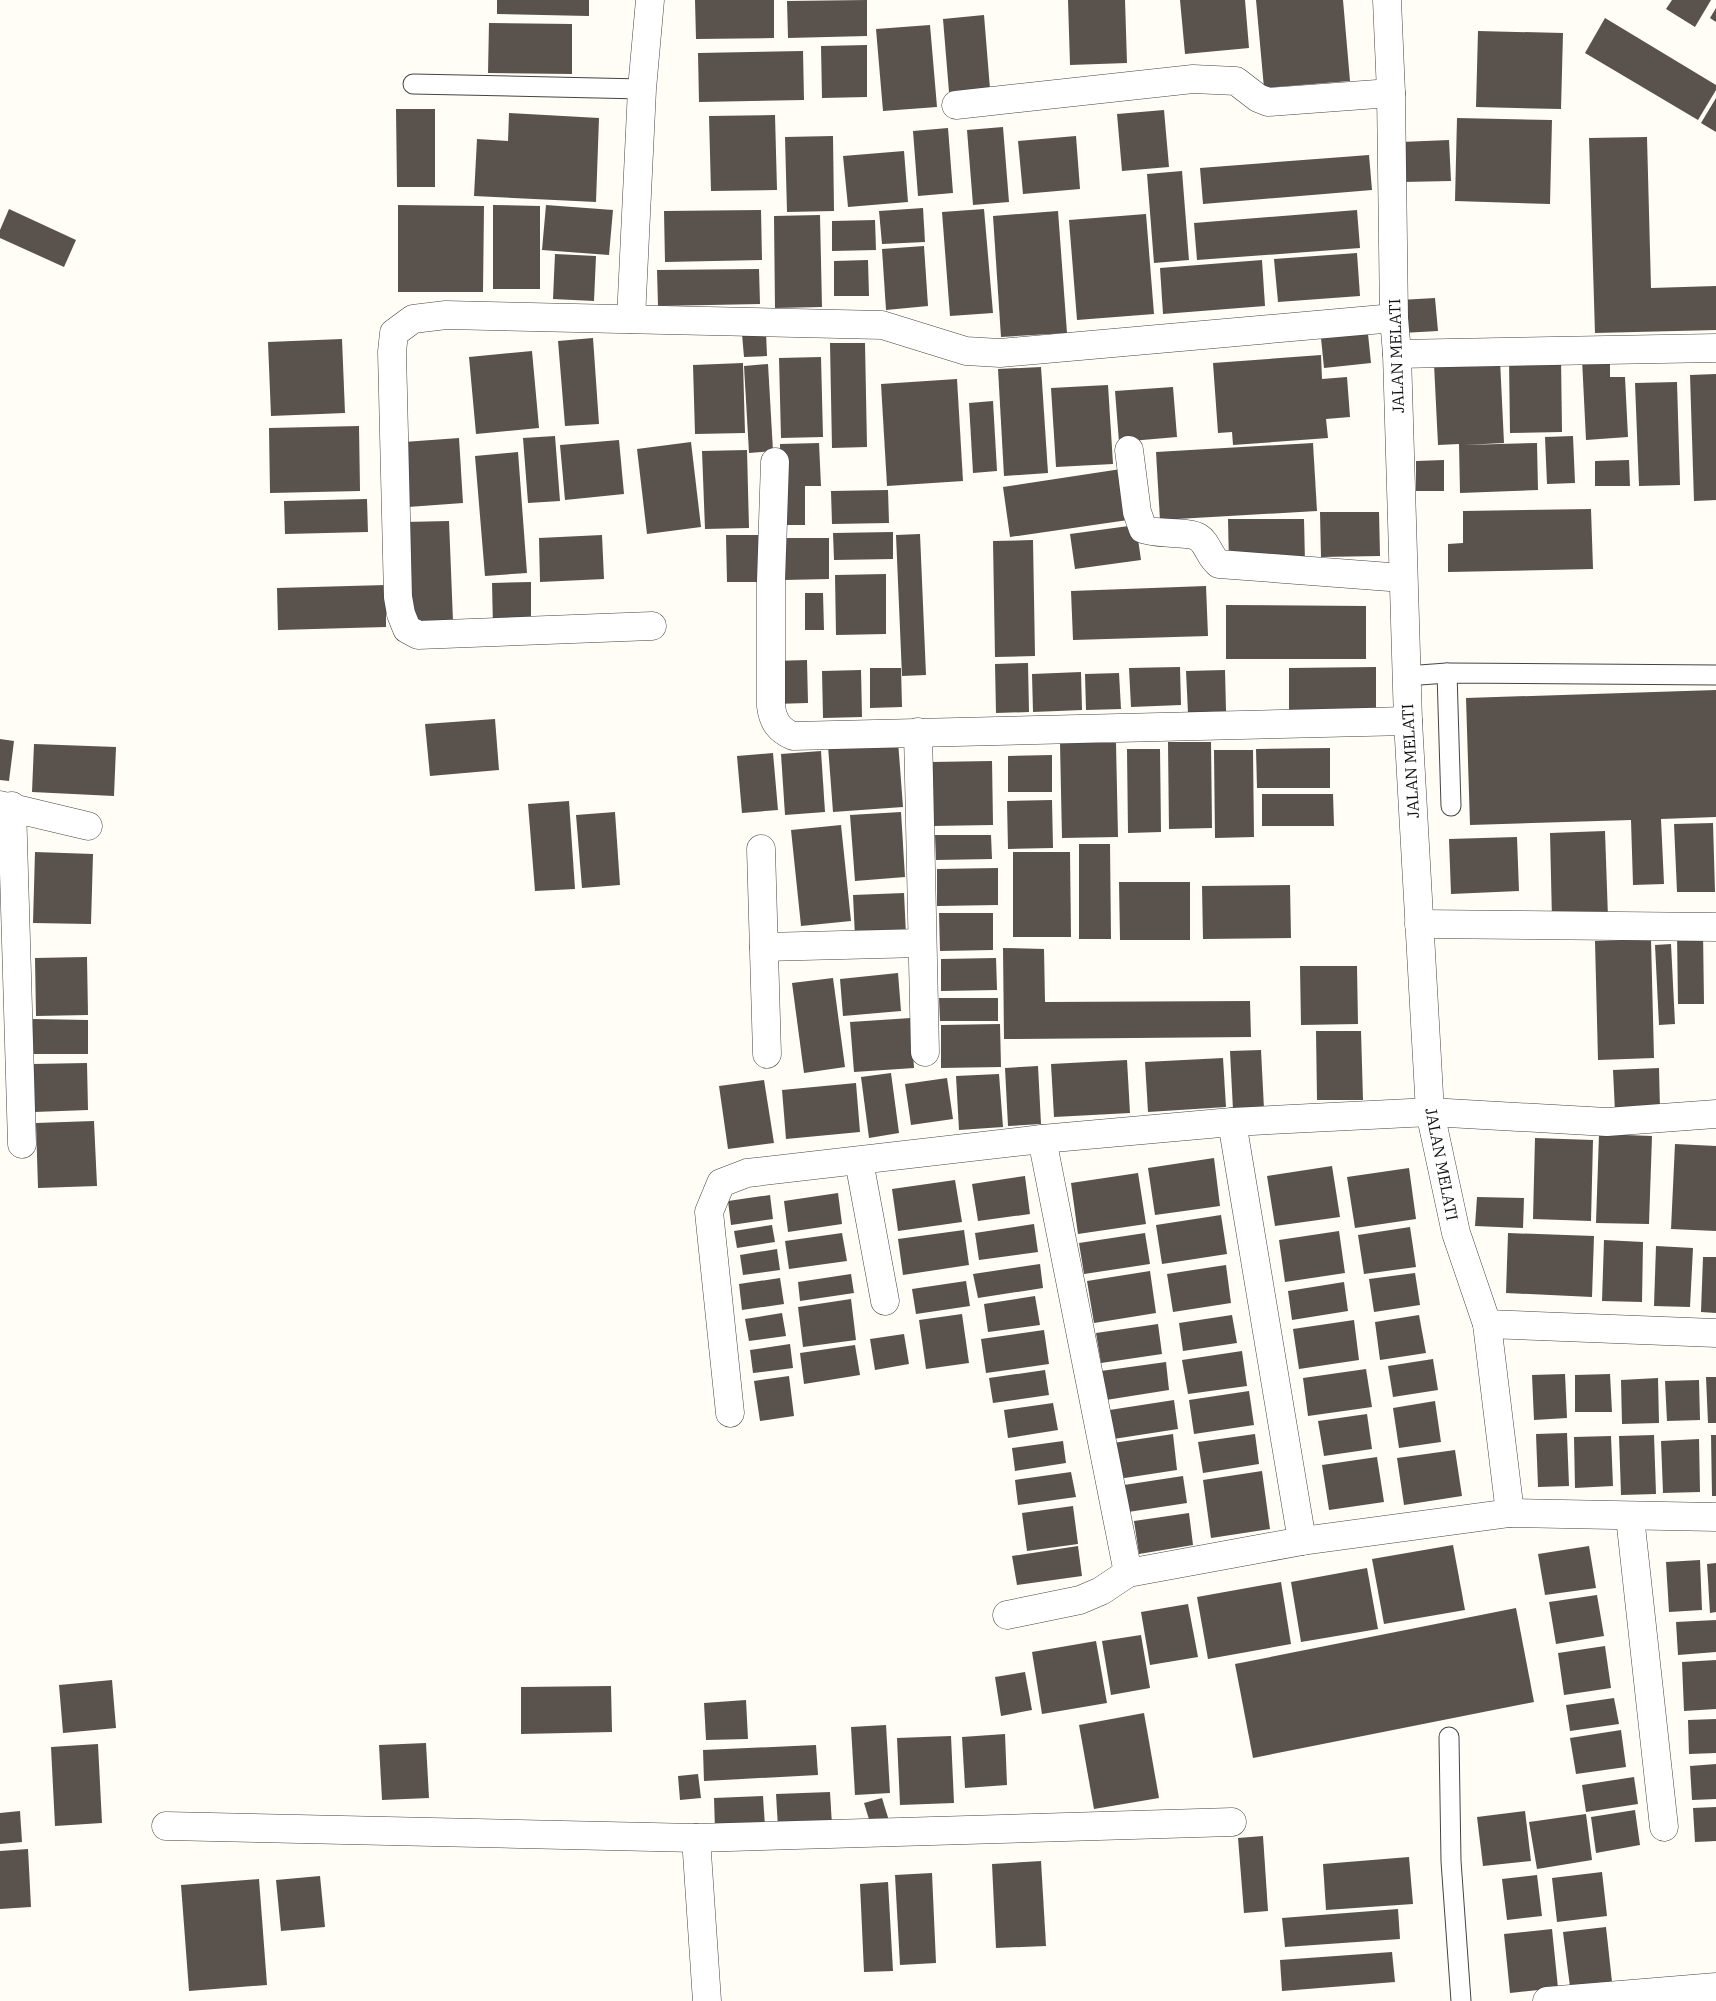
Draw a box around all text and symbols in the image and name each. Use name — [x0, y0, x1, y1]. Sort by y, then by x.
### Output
street label: JALAN MELATI — [1384, 298, 1408, 414]
street label: JALAN MELATI — [1397, 703, 1423, 819]
street label: JALAN MELATI — [1421, 1106, 1463, 1222]

